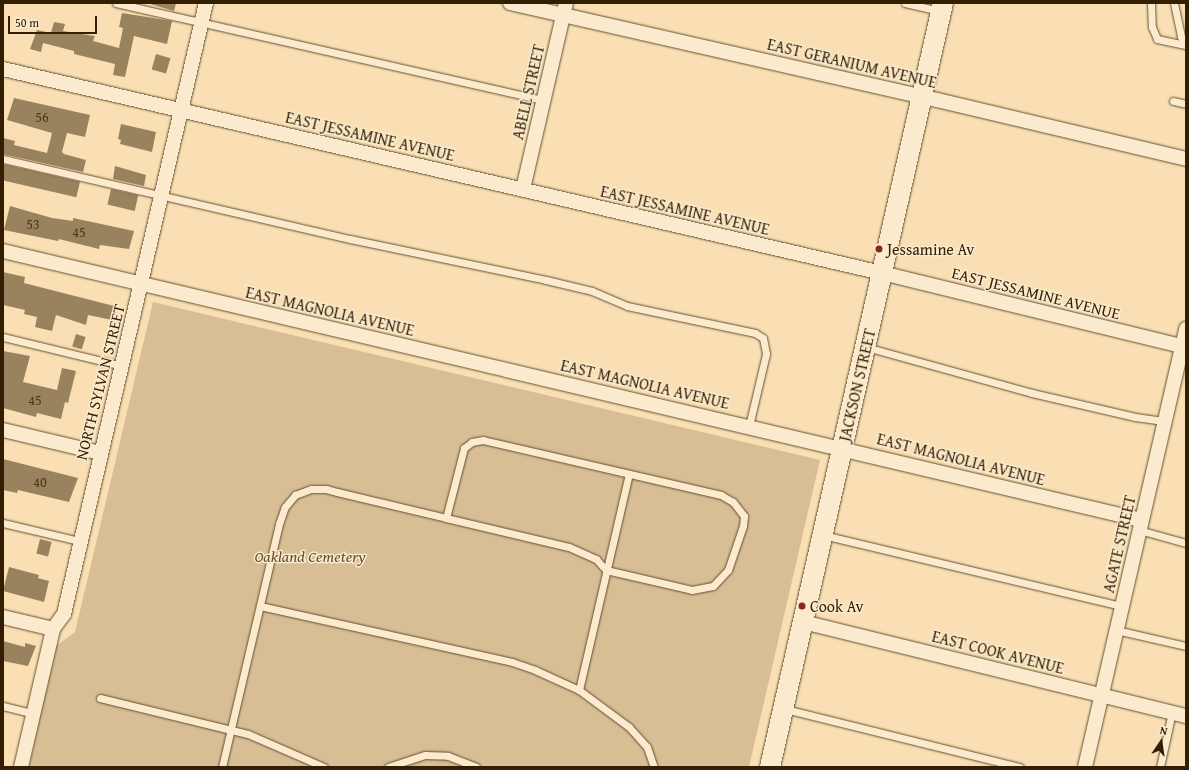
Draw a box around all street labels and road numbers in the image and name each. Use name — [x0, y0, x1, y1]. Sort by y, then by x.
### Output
street label: EAST GERANIUM AVENUE — [765, 34, 939, 92]
street label: ABELL STREET — [508, 43, 548, 141]
street label: EAST JESSAMINE AVENUE — [284, 107, 456, 165]
street label: EAST JESSAMINE AVENUE — [599, 181, 771, 239]
street label: EAST JESSAMINE AVENUE — [950, 263, 1122, 323]
street label: EAST MAGNOLIA AVENUE — [244, 282, 416, 340]
street label: NORTH SYLVAN STREET — [71, 302, 129, 462]
street label: JACKSON STREET — [835, 327, 879, 443]
street label: EAST MAGNOLIA AVENUE — [559, 355, 731, 413]
street label: EAST MAGNOLIA AVENUE — [875, 429, 1047, 489]
street label: AGATE STREET — [1098, 493, 1140, 595]
street label: EAST COOK AVENUE — [930, 626, 1066, 678]

